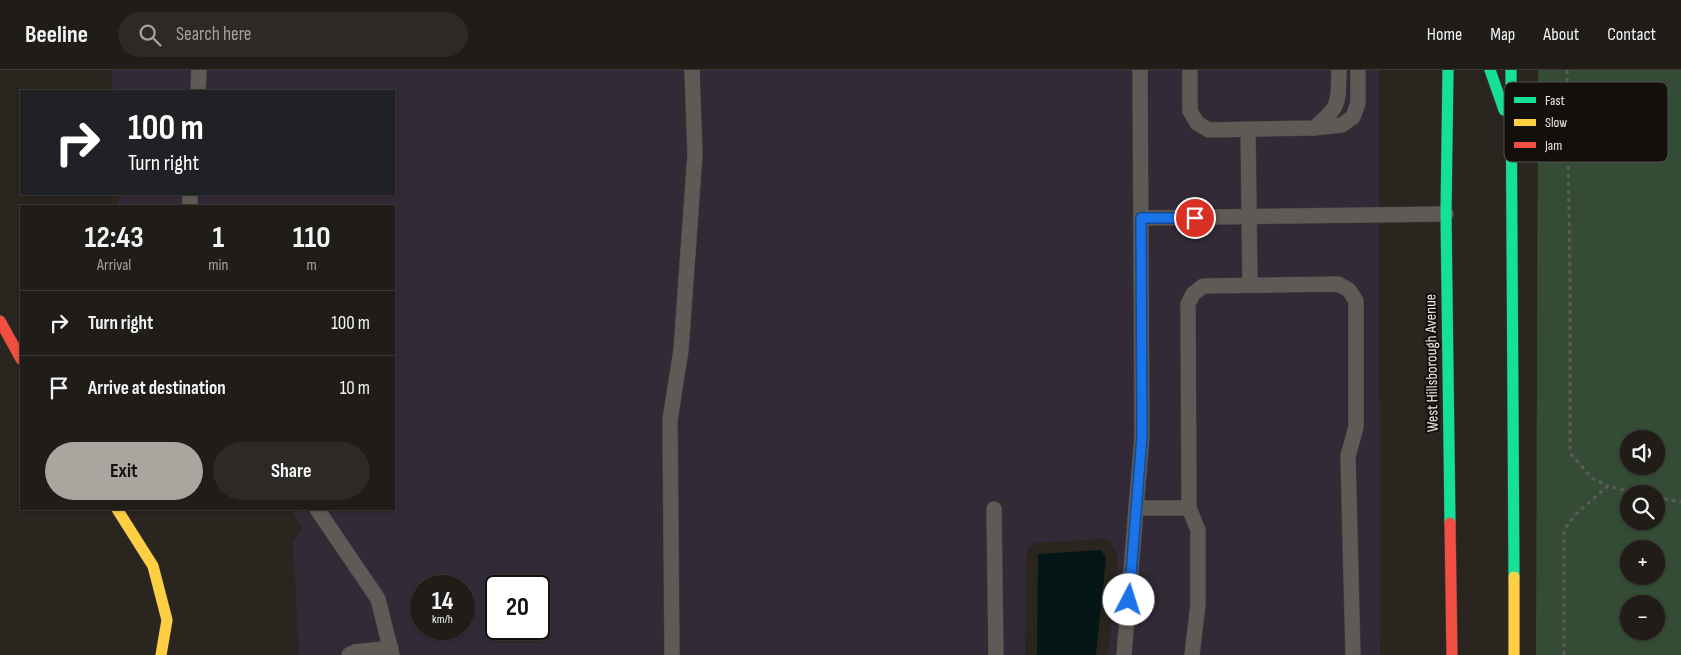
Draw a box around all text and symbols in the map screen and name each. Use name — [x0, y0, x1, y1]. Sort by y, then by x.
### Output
search box — [118, 12, 468, 57]
text: Beeline — [25, 20, 88, 49]
icon: search — [136, 21, 164, 49]
text: Search here — [176, 23, 251, 46]
text: Home — [1427, 24, 1462, 45]
text: Map — [1490, 24, 1515, 45]
text: About — [1543, 24, 1579, 45]
text: Contact — [1607, 24, 1656, 45]
legend — [1504, 82, 1668, 162]
text: Fast — [1545, 92, 1565, 109]
text: 100 m — [128, 107, 204, 150]
icon: right — [45, 110, 110, 175]
text: Slow — [1545, 114, 1567, 131]
text: Jam — [1544, 137, 1562, 154]
text: Turn right — [128, 150, 199, 177]
pin — [1174, 197, 1216, 239]
icon: arrive — [1181, 204, 1209, 232]
text: 12:43 — [84, 220, 144, 256]
text: 1 — [212, 220, 224, 256]
text: 110 — [293, 220, 331, 256]
text: Arrival — [97, 256, 131, 275]
text: min — [208, 256, 228, 275]
text: m — [307, 256, 317, 275]
street label: West Hillsborough Avenue — [1421, 294, 1443, 432]
icon: right — [45, 309, 73, 337]
text: Turn right — [88, 312, 153, 335]
text: 100 m — [331, 312, 370, 335]
icon: arrive — [45, 374, 73, 402]
text: Arrive at destination — [88, 377, 226, 400]
text: 10 m — [340, 377, 370, 400]
map controls — [1620, 430, 1665, 640]
button: sound — [1620, 430, 1665, 475]
button: Exit — [45, 442, 203, 500]
button: Share — [213, 442, 370, 500]
button: search — [1620, 485, 1665, 530]
button: + — [1620, 540, 1665, 585]
position arrow — [1102, 573, 1154, 625]
speed limit sign: 20 — [485, 575, 550, 640]
text: 14 — [432, 586, 453, 617]
button: − — [1620, 595, 1665, 640]
text: km/h — [432, 612, 453, 627]

